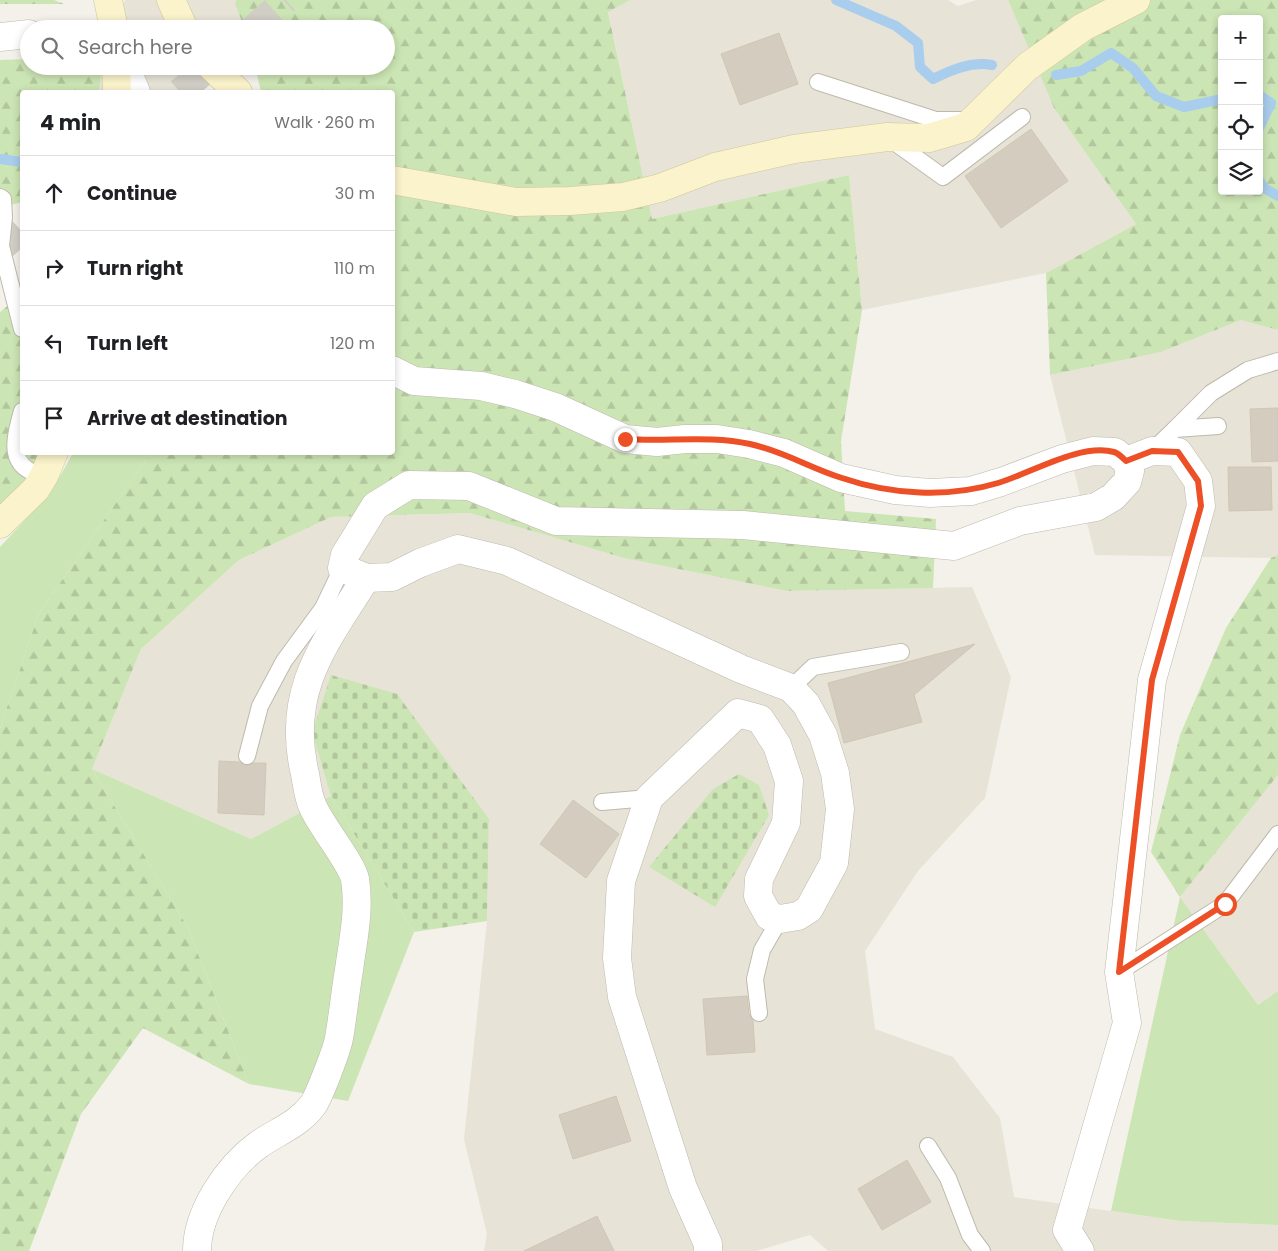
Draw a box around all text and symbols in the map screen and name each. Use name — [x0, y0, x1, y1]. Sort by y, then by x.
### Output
map controls — [1218, 15, 1263, 195]
button: + — [1218, 15, 1263, 60]
search box — [20, 20, 395, 75]
icon: search — [38, 34, 66, 62]
text: Search here — [78, 34, 192, 61]
button: − — [1218, 60, 1263, 105]
button: locate — [1218, 105, 1263, 150]
text: 4 min — [40, 108, 101, 137]
text: Walk · 260 m — [274, 111, 375, 134]
button: layers — [1218, 150, 1263, 195]
icon: ahead — [40, 179, 68, 207]
text: Continue — [87, 180, 177, 207]
text: 30 m — [335, 182, 375, 205]
icon: right — [40, 254, 68, 282]
text: Turn right — [87, 255, 183, 282]
text: 110 m — [334, 257, 375, 280]
icon: left — [40, 329, 68, 357]
text: Turn left — [87, 330, 168, 357]
text: 120 m — [330, 332, 375, 355]
icon: arrive — [40, 404, 68, 432]
text: Arrive at destination — [87, 405, 288, 432]
route end — [614, 428, 637, 451]
route start — [1214, 893, 1237, 916]

